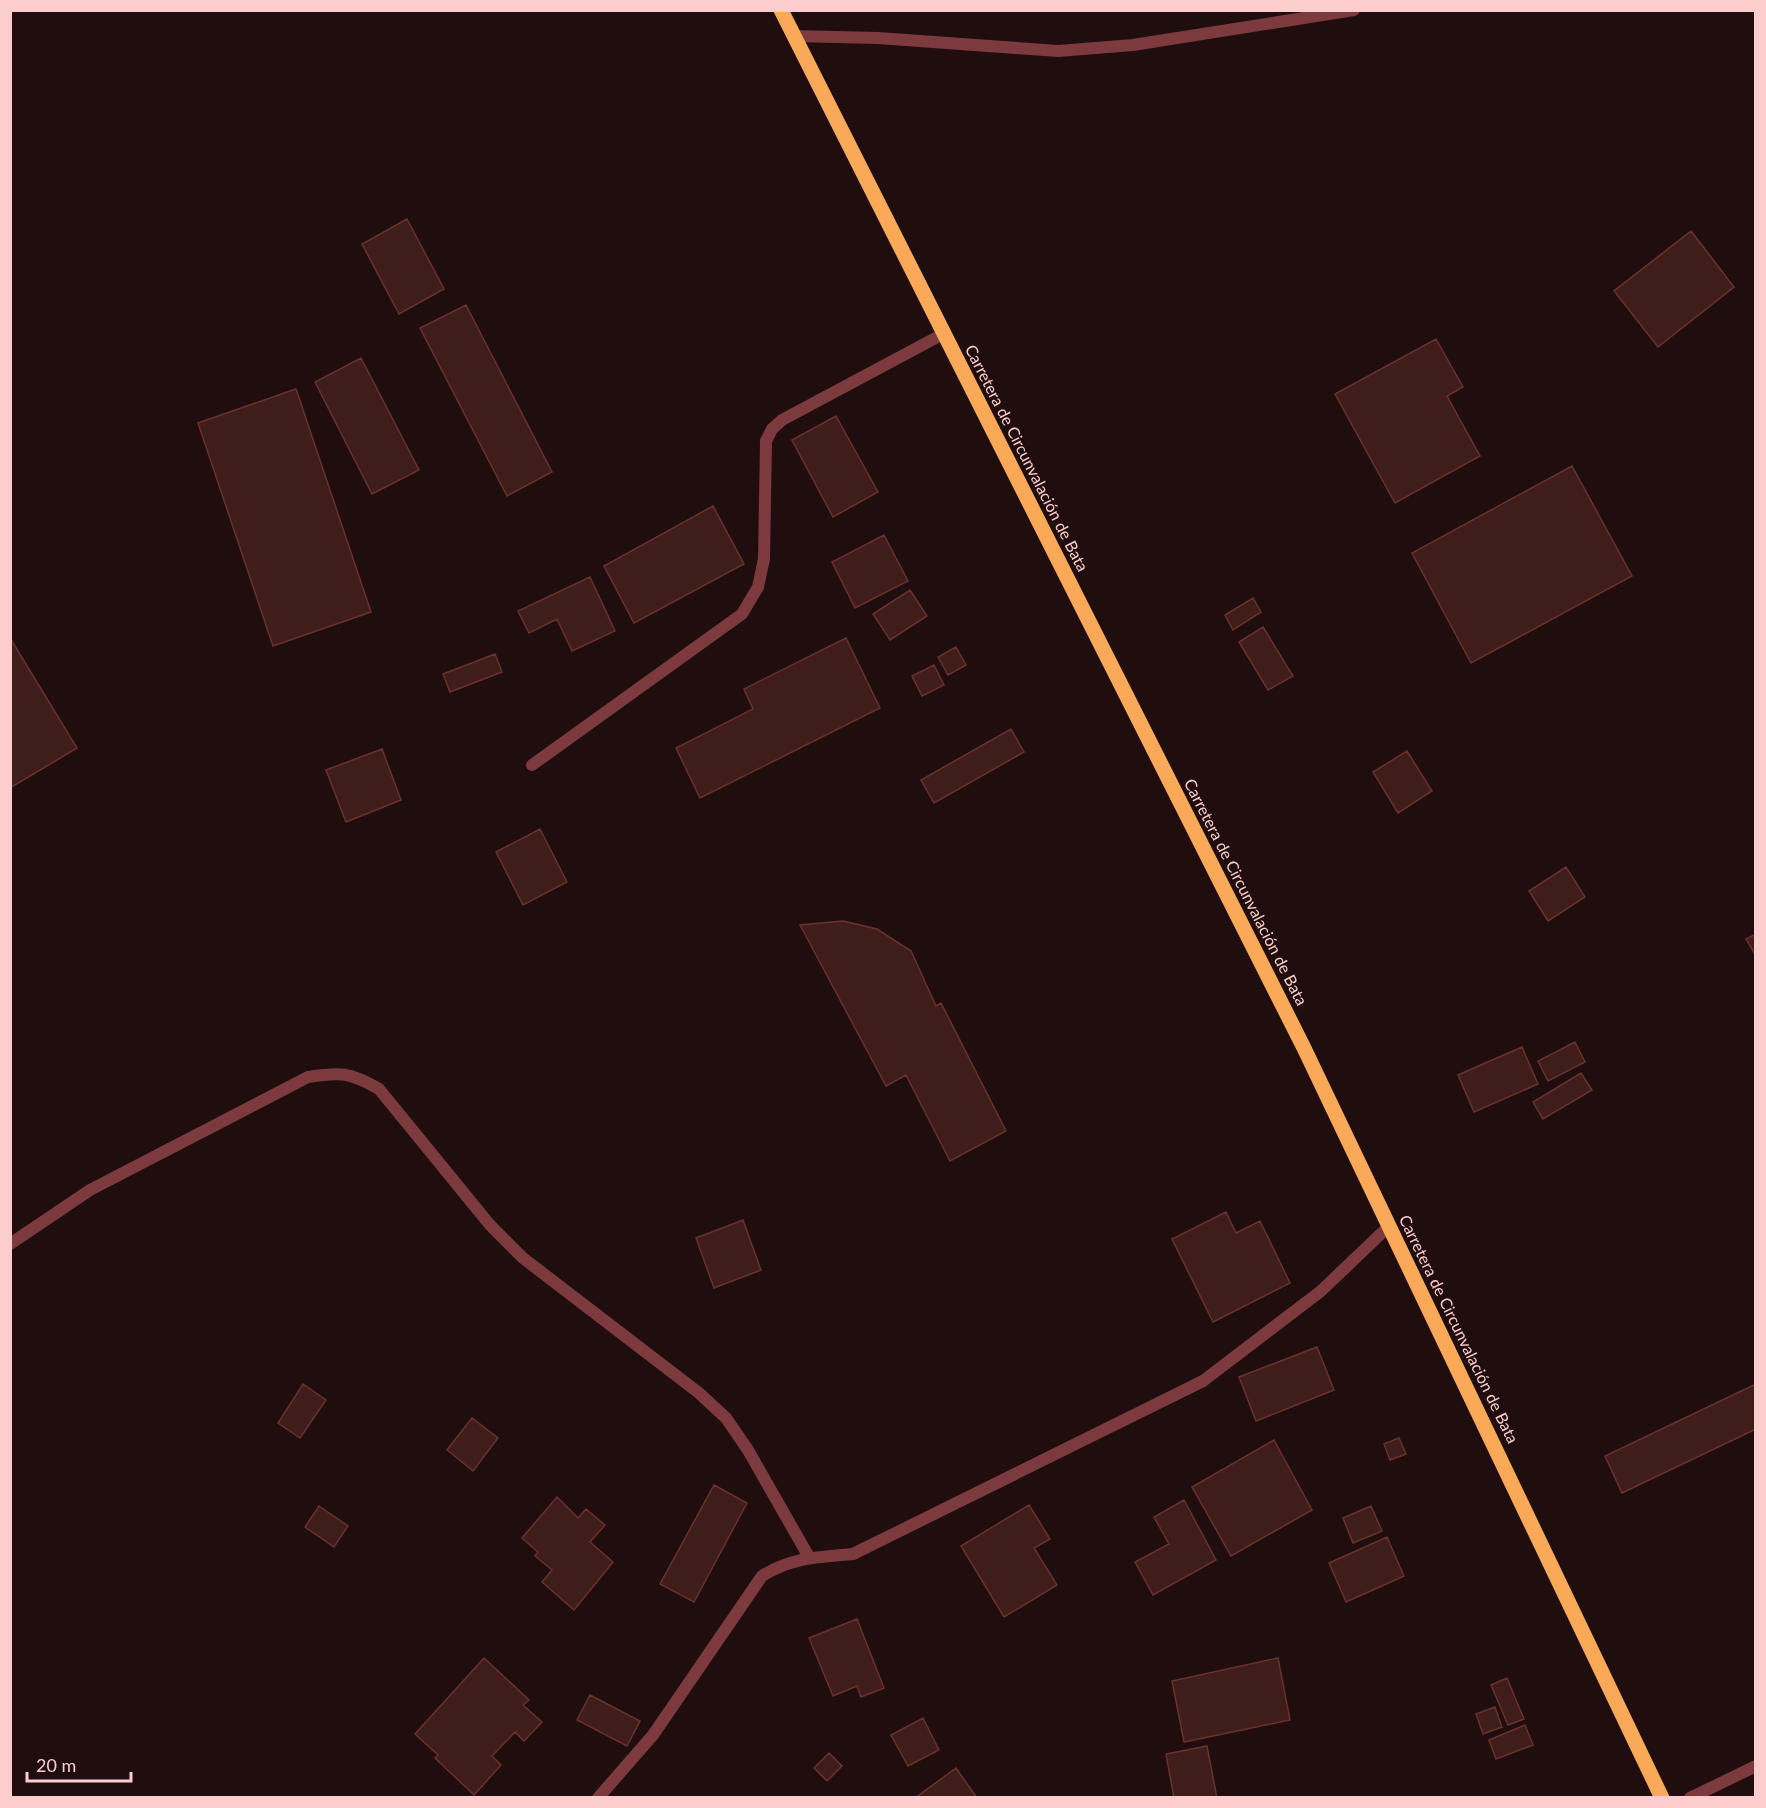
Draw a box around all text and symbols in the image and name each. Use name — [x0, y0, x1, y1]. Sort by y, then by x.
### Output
street label: Carretera de Circunvalación de Bata — [962, 341, 1093, 574]
street label: Carretera de Circunvalación de Bata — [1181, 775, 1312, 1008]
street label: Carretera de Circunvalación de Bata — [1396, 1212, 1523, 1446]
scale bar — [27, 1745, 130, 1783]
text: 20 m — [36, 1754, 76, 1776]

